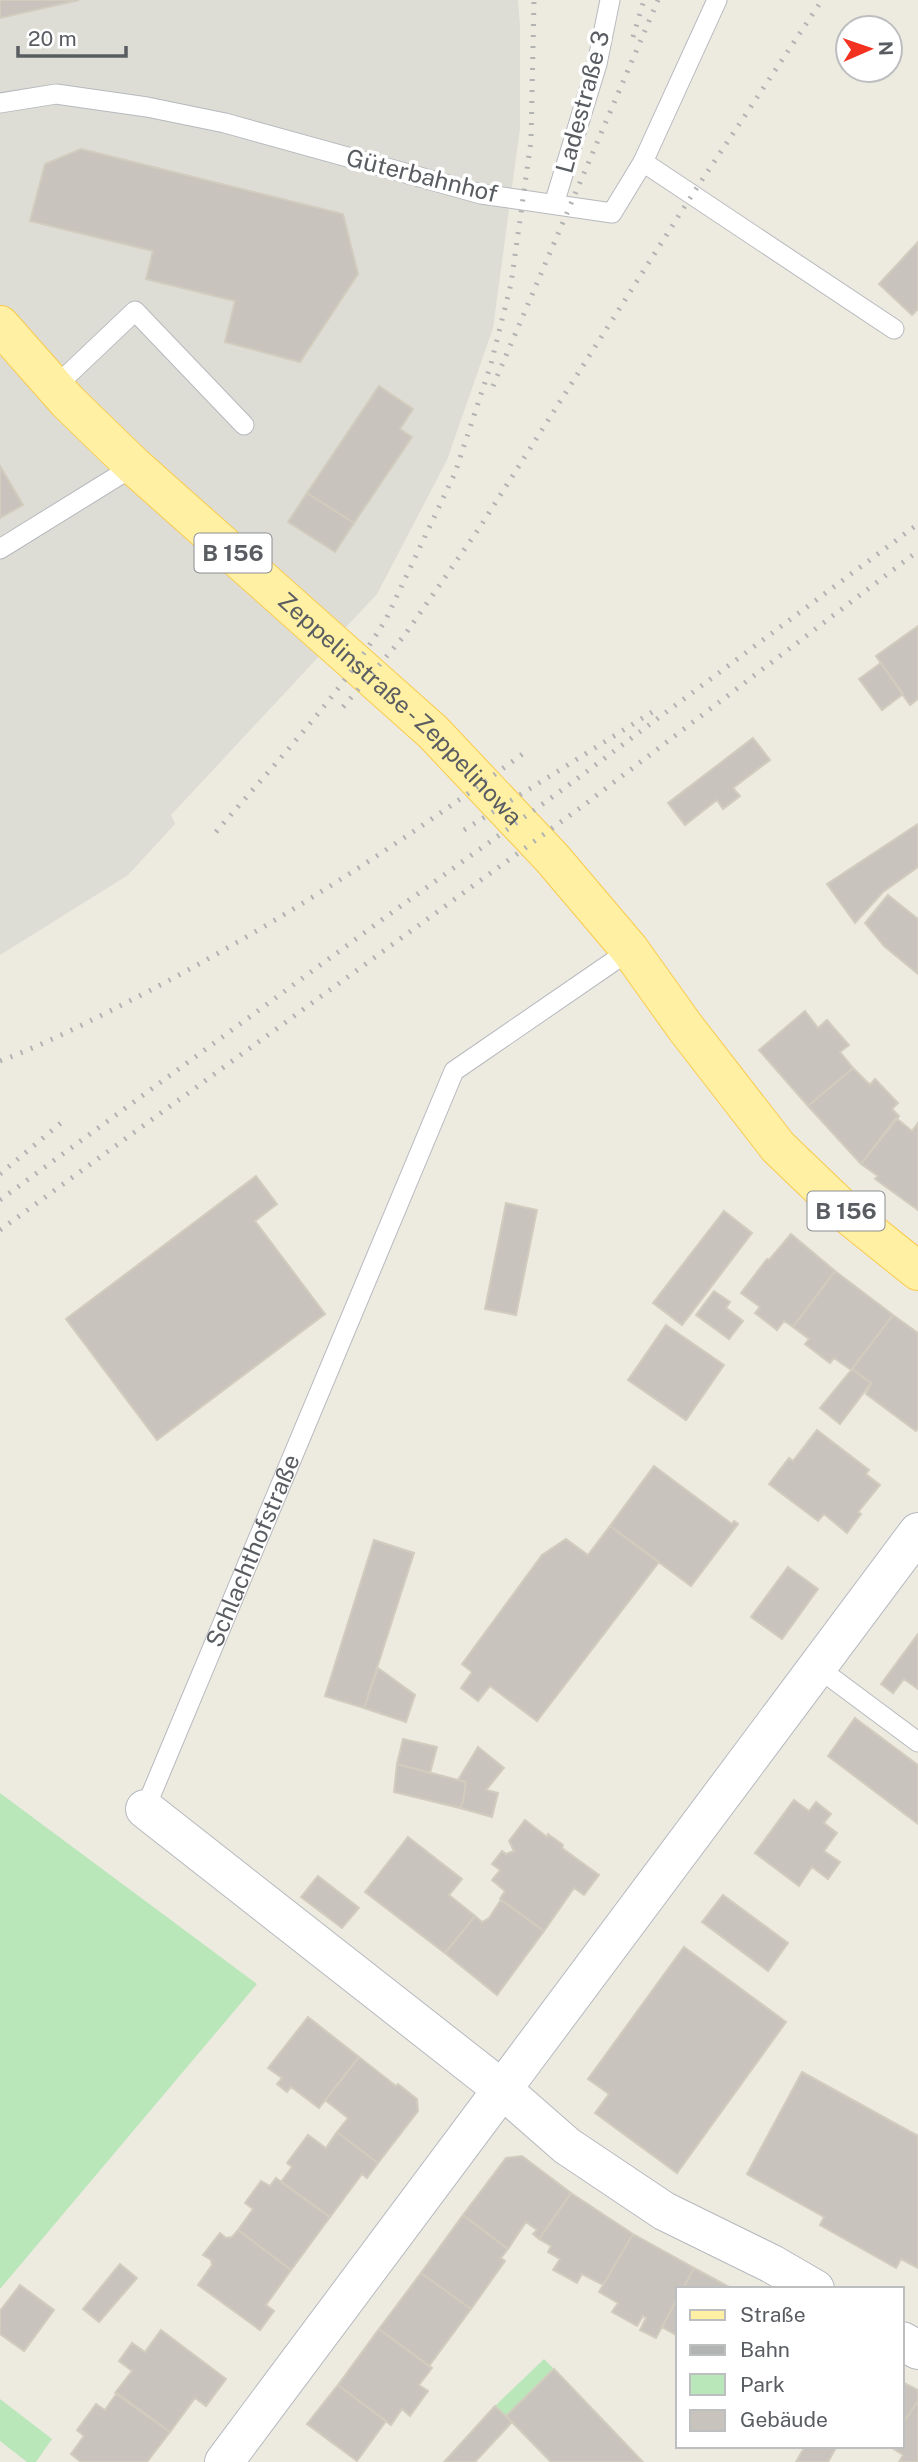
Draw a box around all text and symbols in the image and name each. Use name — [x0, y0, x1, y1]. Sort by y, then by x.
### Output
scale bar — [18, 14, 126, 58]
north arrow — [834, 14, 904, 84]
text: 20 m — [28, 26, 77, 51]
street label: Ladestraße 3 — [550, 27, 615, 176]
text: N — [875, 41, 897, 56]
street label: Güterbahnhof — [344, 143, 501, 207]
road number: B 156 — [194, 534, 272, 572]
street label: Zeppelinstraße - Zeppelinowa — [273, 586, 528, 830]
road number: B 156 — [808, 1192, 884, 1230]
street label: Schlachthofstraße — [199, 1450, 305, 1651]
legend — [676, 2287, 904, 2448]
text: Straße — [740, 2302, 806, 2327]
text: Bahn — [740, 2337, 790, 2362]
text: Park — [740, 2372, 785, 2397]
text: Gebäude — [740, 2407, 828, 2432]

